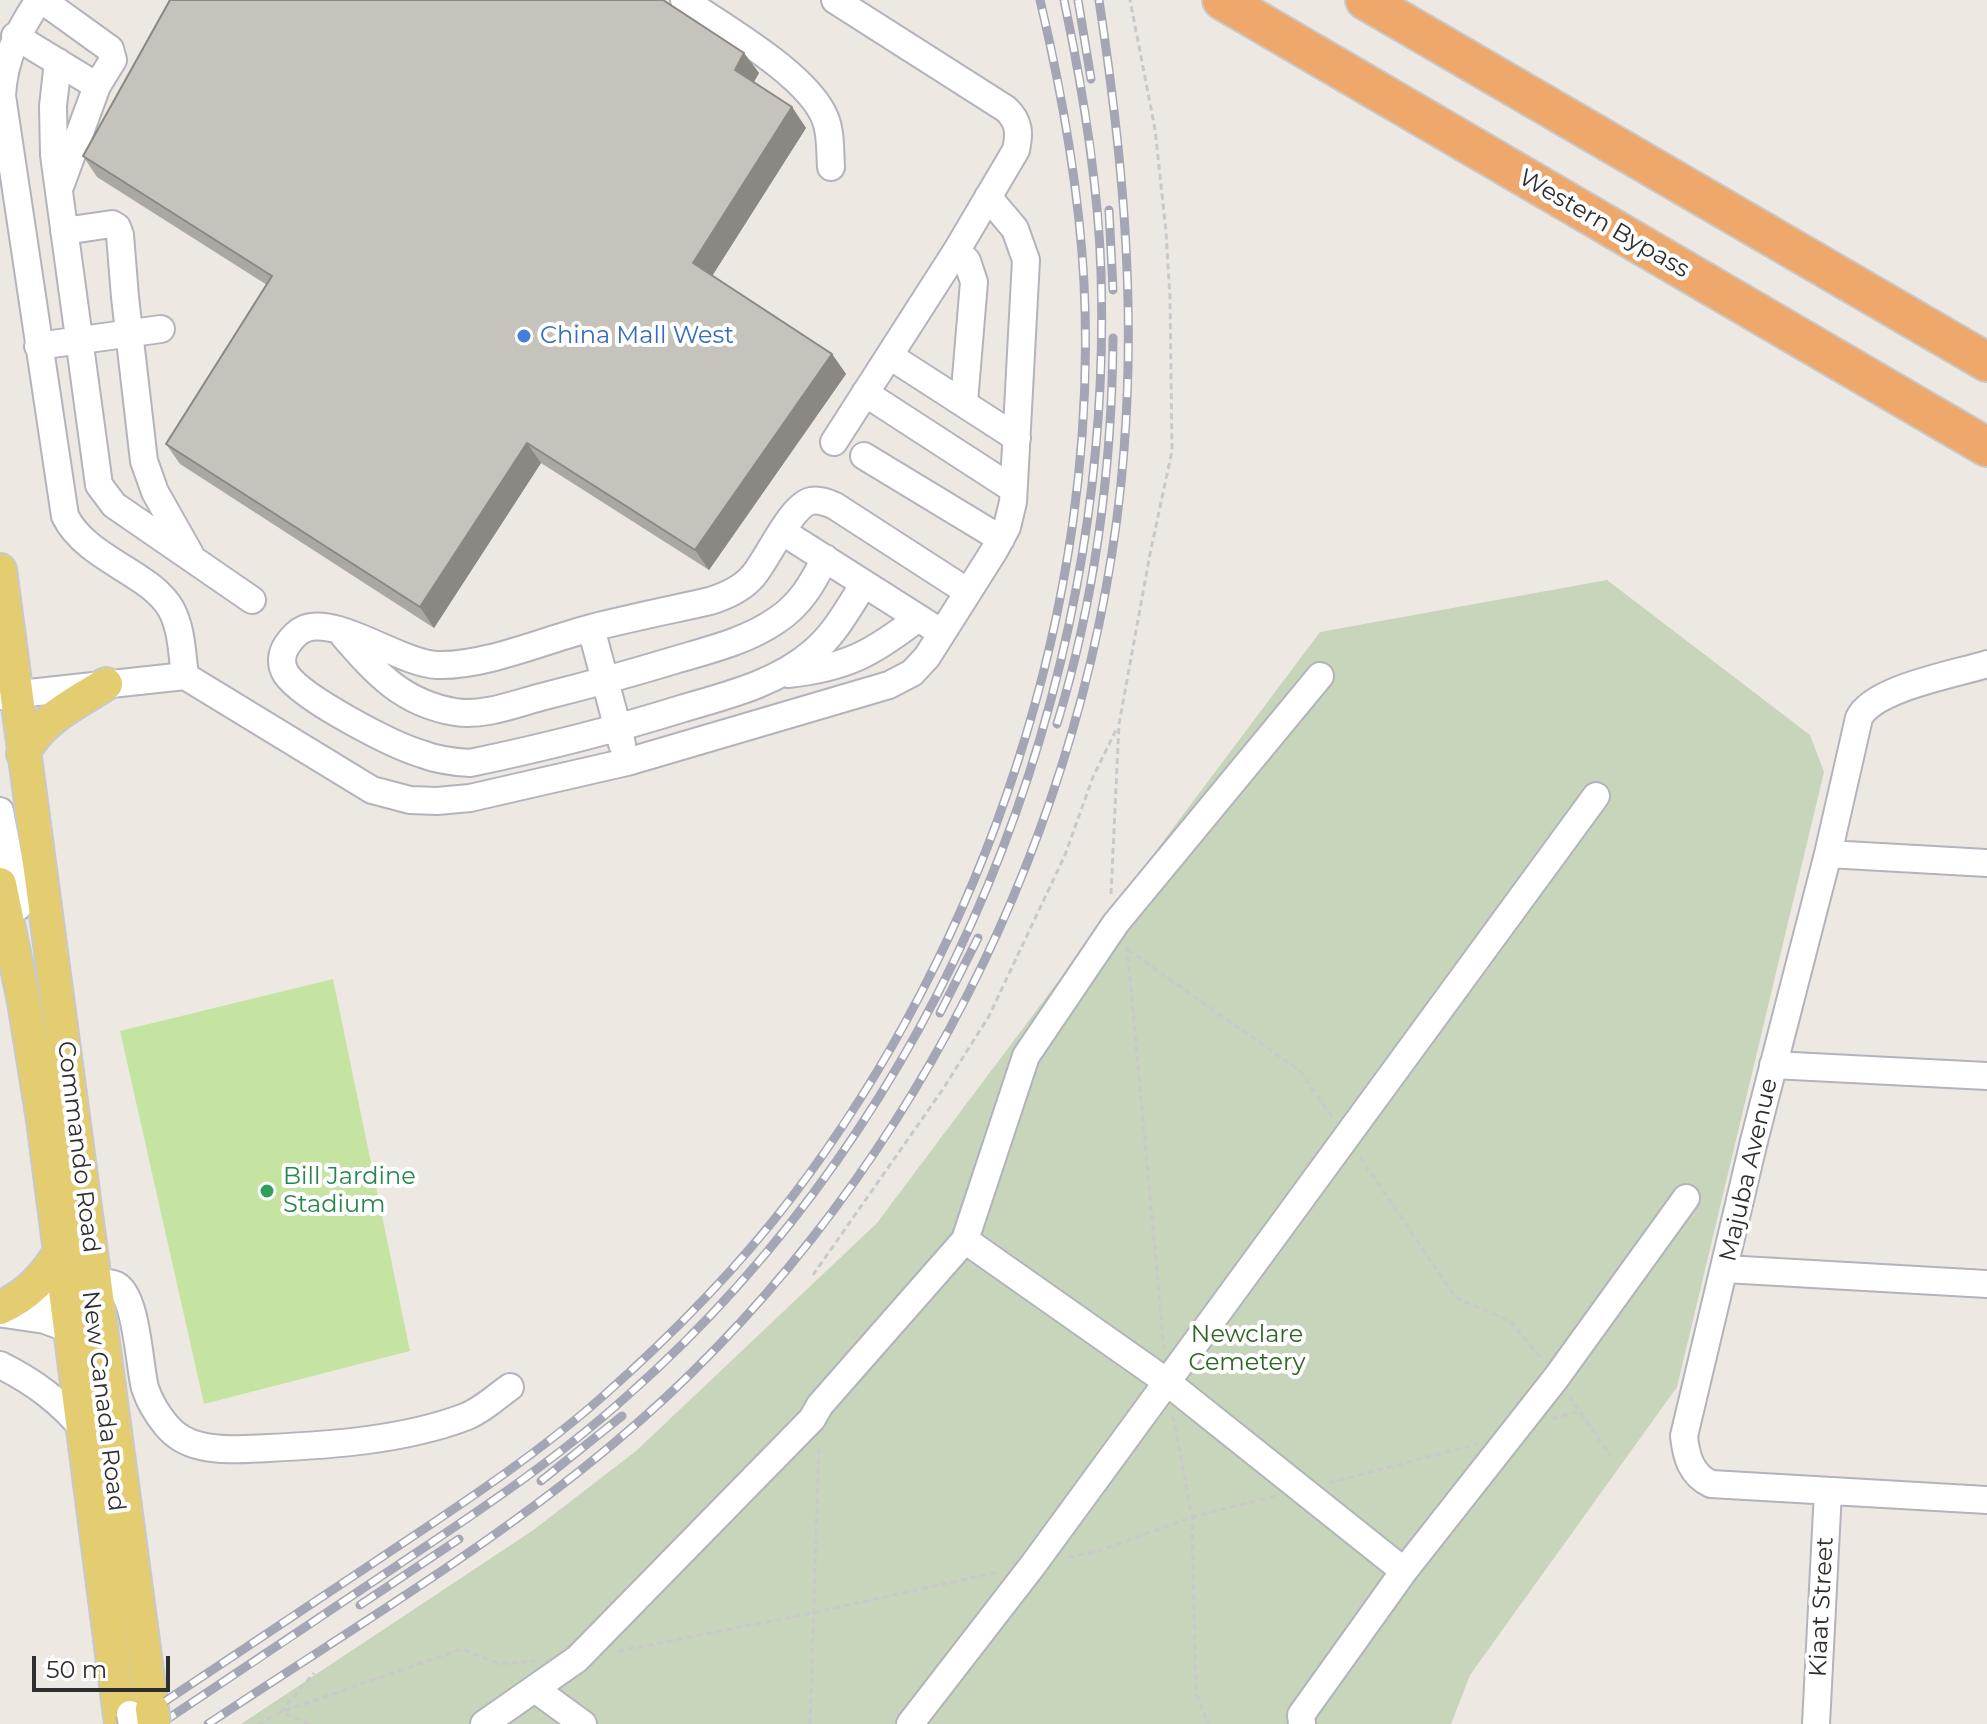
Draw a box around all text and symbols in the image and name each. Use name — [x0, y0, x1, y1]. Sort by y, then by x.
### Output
street label: Western Bypass — [1514, 163, 1694, 285]
place label: China Mall West — [540, 322, 734, 350]
marker: China Mall West — [515, 327, 533, 345]
street label: Commando Road — [51, 1039, 105, 1255]
street label: Majuba Avenue — [1714, 1076, 1784, 1264]
place label: Bill Jardine Stadium — [283, 1163, 416, 1219]
marker: Bill Jardine Stadium — [258, 1182, 276, 1200]
street label: New Canada Road — [75, 1289, 131, 1513]
park label: Newclare Cemetery — [1188, 1321, 1306, 1377]
street label: Kiaat Street — [1804, 1536, 1840, 1678]
scale bar — [36, 1640, 174, 1690]
text: 50 m — [46, 1655, 107, 1684]

